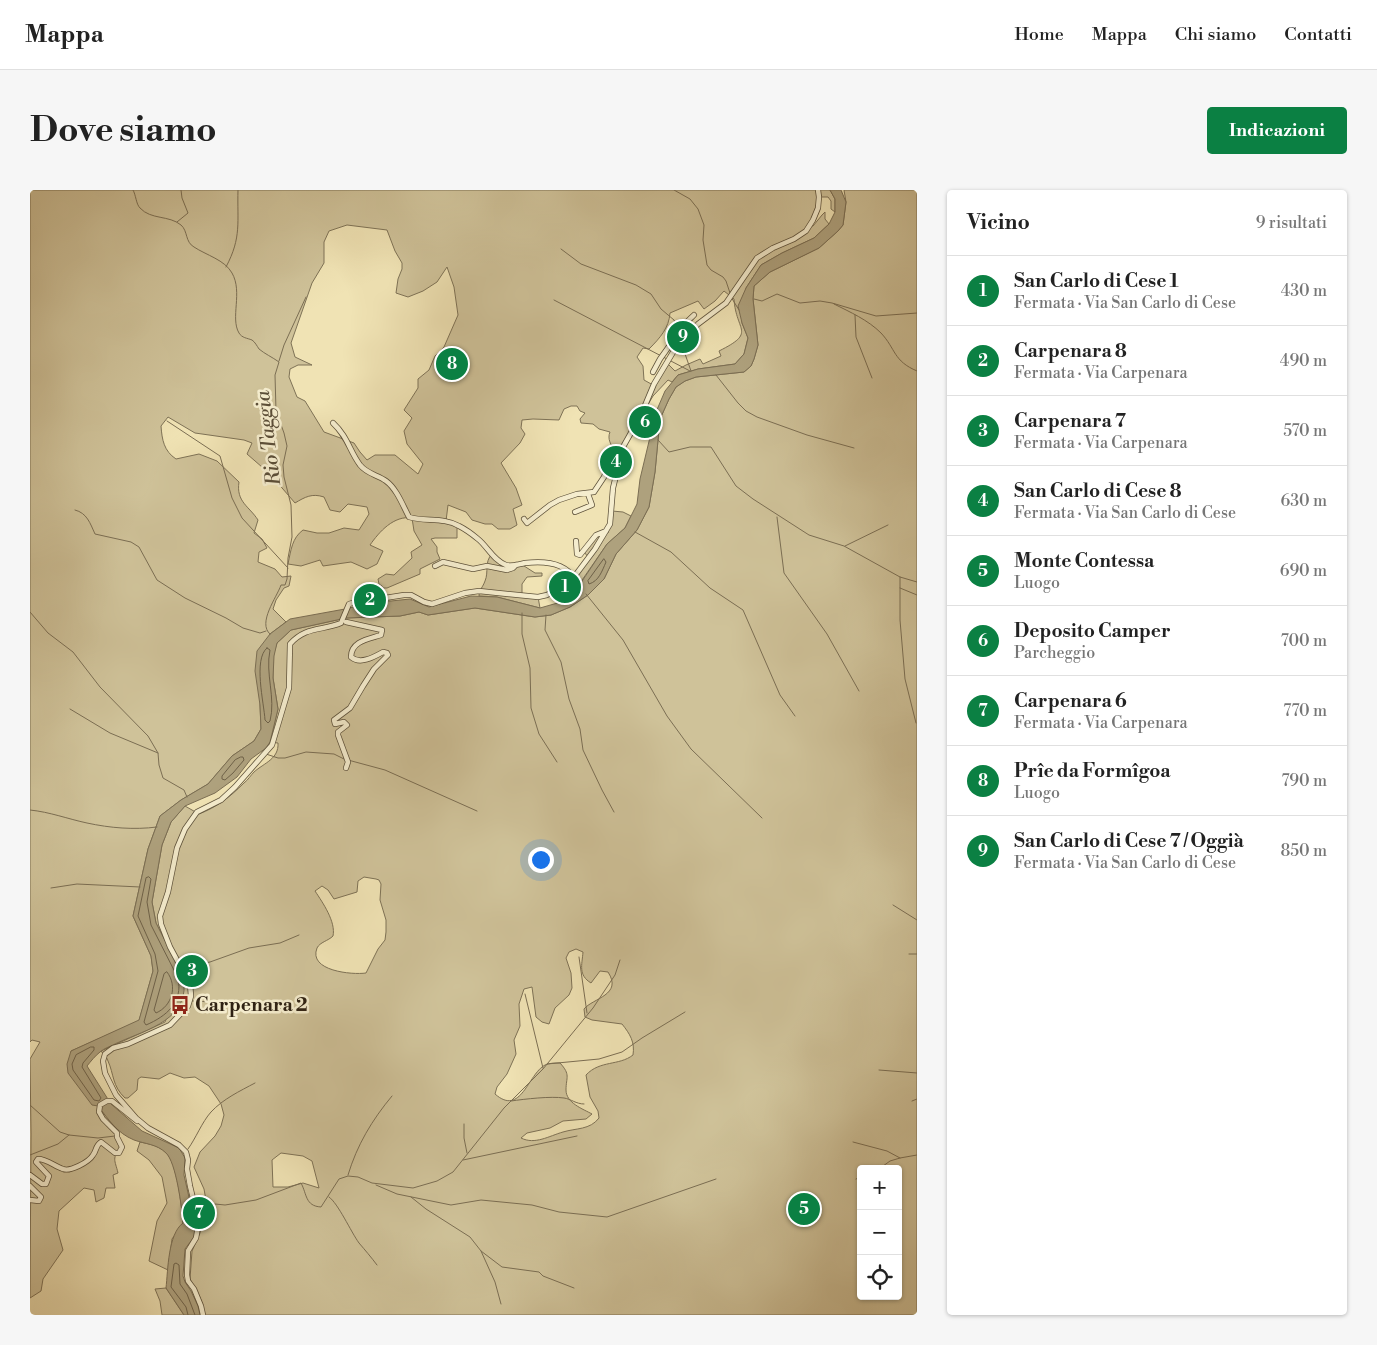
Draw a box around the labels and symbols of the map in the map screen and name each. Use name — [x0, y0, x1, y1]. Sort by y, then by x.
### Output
pin: 9 — [667, 318, 699, 356]
pin: 8 — [436, 345, 468, 383]
water label: Rio Taggia — [251, 388, 287, 488]
pin: 6 — [629, 403, 661, 441]
pin: 4 — [600, 443, 632, 481]
pin: 1 — [549, 568, 581, 606]
pin: 2 — [354, 581, 386, 619]
your location — [528, 847, 554, 873]
pin: 3 — [176, 952, 208, 990]
place label: Carpenara 2 — [195, 993, 308, 1017]
bus stop icon: Carpenara 2 — [169, 994, 191, 1016]
pin: 5 — [788, 1190, 820, 1228]
pin: 7 — [183, 1194, 215, 1232]

